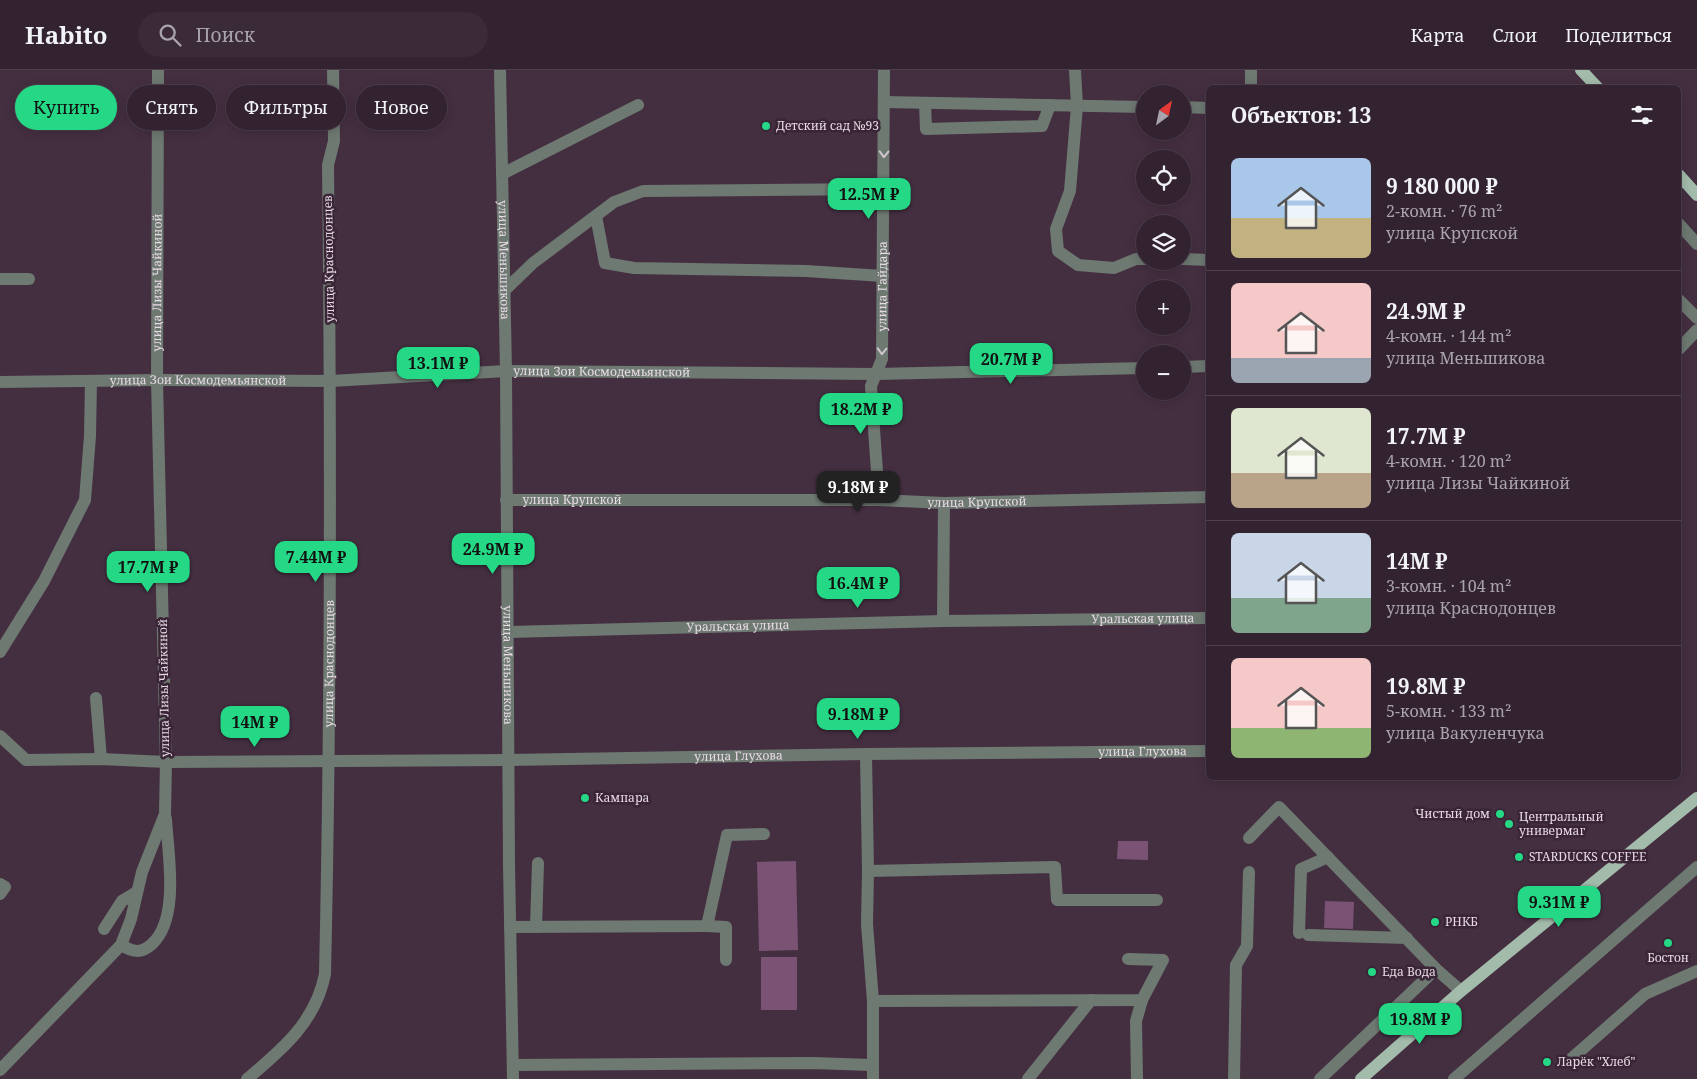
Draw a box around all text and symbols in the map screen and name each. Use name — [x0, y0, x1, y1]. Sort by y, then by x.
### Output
search box — [138, 12, 488, 57]
text: Habito — [25, 18, 108, 51]
icon: search — [156, 21, 184, 49]
text: Поиск — [196, 22, 255, 48]
text: Карта — [1410, 23, 1465, 47]
text: Слои — [1493, 23, 1537, 47]
text: Поделиться — [1565, 23, 1672, 47]
chip: Купить — [15, 85, 117, 130]
chip: Снять — [127, 85, 216, 130]
chip: Фильтры — [226, 85, 346, 130]
chip: Новое — [356, 85, 447, 130]
north arrow — [1136, 85, 1191, 140]
map controls — [1136, 85, 1191, 400]
text: Объектов: 13 — [1231, 101, 1371, 129]
icon: filters — [1628, 101, 1656, 129]
place label: Детский сад №93 — [776, 117, 879, 134]
marker: Детский сад №93 — [760, 120, 772, 132]
one-way arrow — [879, 150, 889, 158]
button: locate — [1136, 150, 1191, 205]
text: 9 180 000 ₽ — [1386, 172, 1498, 200]
pin: 12.5M ₽ — [823, 178, 915, 220]
icon: home — [1271, 178, 1331, 238]
text: 12.5M ₽ — [839, 183, 899, 205]
street label: улица Краснодонцев — [319, 195, 338, 323]
street label: улица Меньшикова — [495, 200, 514, 320]
text: 2-комн. · 76 m² — [1386, 200, 1502, 222]
street label: улица Лизы Чайкиной — [148, 214, 166, 352]
button: layers — [1136, 215, 1191, 270]
text: улица Крупской — [1386, 222, 1518, 244]
street label: улица Гайдара — [873, 241, 891, 332]
button: + — [1136, 280, 1191, 335]
text: 24.9M ₽ — [1386, 297, 1466, 325]
icon: home — [1271, 303, 1331, 363]
text: 4-комн. · 144 m² — [1386, 325, 1511, 347]
pin: 20.7M ₽ — [965, 342, 1057, 385]
button: − — [1136, 345, 1191, 400]
pin: 13.1M ₽ — [392, 346, 484, 389]
text: улица Меньшикова — [1386, 347, 1545, 369]
one-way arrow — [877, 348, 887, 355]
text: 20.7M ₽ — [981, 348, 1041, 370]
text: 13.1M ₽ — [408, 352, 468, 374]
street label: улица Зои Космодемьянской — [513, 362, 690, 380]
street label: улица Зои Космодемьянской — [109, 371, 286, 389]
pin: 18.2M ₽ — [815, 392, 907, 435]
text: 18.2M ₽ — [831, 398, 891, 420]
text: 17.7M ₽ — [1386, 422, 1466, 450]
icon: home — [1271, 428, 1331, 488]
text: 4-комн. · 120 m² — [1386, 450, 1511, 472]
pin: 9.18M ₽ — [812, 470, 904, 513]
text: улица Лизы Чайкиной — [1386, 472, 1570, 494]
text: 9.18M ₽ — [828, 476, 888, 498]
street label: улица Крупской — [522, 491, 622, 508]
street label: улица Крупской — [927, 492, 1027, 511]
pin: 24.9M ₽ — [447, 532, 539, 575]
text: 24.9M ₽ — [463, 538, 523, 560]
pin: 7.44M ₽ — [270, 540, 362, 583]
text: 7.44M ₽ — [286, 546, 346, 568]
text: 14M ₽ — [1386, 547, 1448, 575]
pin: 17.7M ₽ — [102, 550, 194, 593]
icon: home — [1271, 553, 1331, 613]
text: 17.7M ₽ — [118, 556, 178, 578]
pin: 16.4M ₽ — [812, 566, 904, 609]
text: 16.4M ₽ — [828, 572, 888, 594]
text: 3-комн. · 104 m² — [1386, 575, 1511, 597]
text: улица Краснодонцев — [1386, 597, 1556, 619]
street label: улица Краснодонцев — [320, 600, 338, 728]
street label: улица Меньшикова — [499, 605, 517, 725]
street label: Уральская улица — [1091, 609, 1195, 627]
street label: Уральская улица — [686, 616, 790, 635]
street label: улица Лизы Чайкиной — [154, 619, 173, 757]
text: 19.8M ₽ — [1386, 672, 1466, 700]
icon: home — [1271, 678, 1331, 738]
pin: 9.18M ₽ — [812, 698, 904, 740]
text: 5-комн. · 133 m² — [1386, 700, 1511, 722]
text: 9.18M ₽ — [828, 703, 888, 725]
pin: 14M ₽ — [220, 706, 290, 748]
text: 14M ₽ — [232, 711, 278, 733]
text: улица Вакуленчука — [1386, 722, 1545, 744]
street label: улица Глухова — [1098, 742, 1187, 760]
street label: улица Глухова — [694, 746, 783, 765]
place label: Кампара — [595, 789, 650, 806]
marker: Кампара — [579, 792, 591, 804]
place label: Чистый дом — [1415, 805, 1490, 822]
marker: Чистый дом — [1494, 808, 1506, 820]
place label: Центральный универмаг — [1519, 808, 1604, 839]
marker: Центральный универмаг — [1503, 818, 1515, 830]
place label: STARDUCKS COFFEE — [1529, 848, 1646, 865]
marker: STARDUCKS COFFEE — [1513, 851, 1525, 863]
pin: 9.31M ₽ — [1513, 886, 1605, 928]
text: 9.31M ₽ — [1529, 891, 1589, 913]
place label: РНКБ — [1445, 913, 1478, 930]
marker: РНКБ — [1429, 916, 1441, 928]
marker: Бостон — [1662, 937, 1674, 949]
place label: Бостон — [1647, 949, 1689, 966]
place label: Еда Вода — [1382, 963, 1436, 980]
marker: Еда Вода — [1366, 966, 1378, 978]
pin: 19.8M ₽ — [1374, 1002, 1466, 1045]
text: 19.8M ₽ — [1390, 1008, 1450, 1030]
place label: Ларёк "Хлеб" — [1557, 1053, 1636, 1070]
marker: Ларёк "Хлеб" — [1541, 1056, 1553, 1068]

